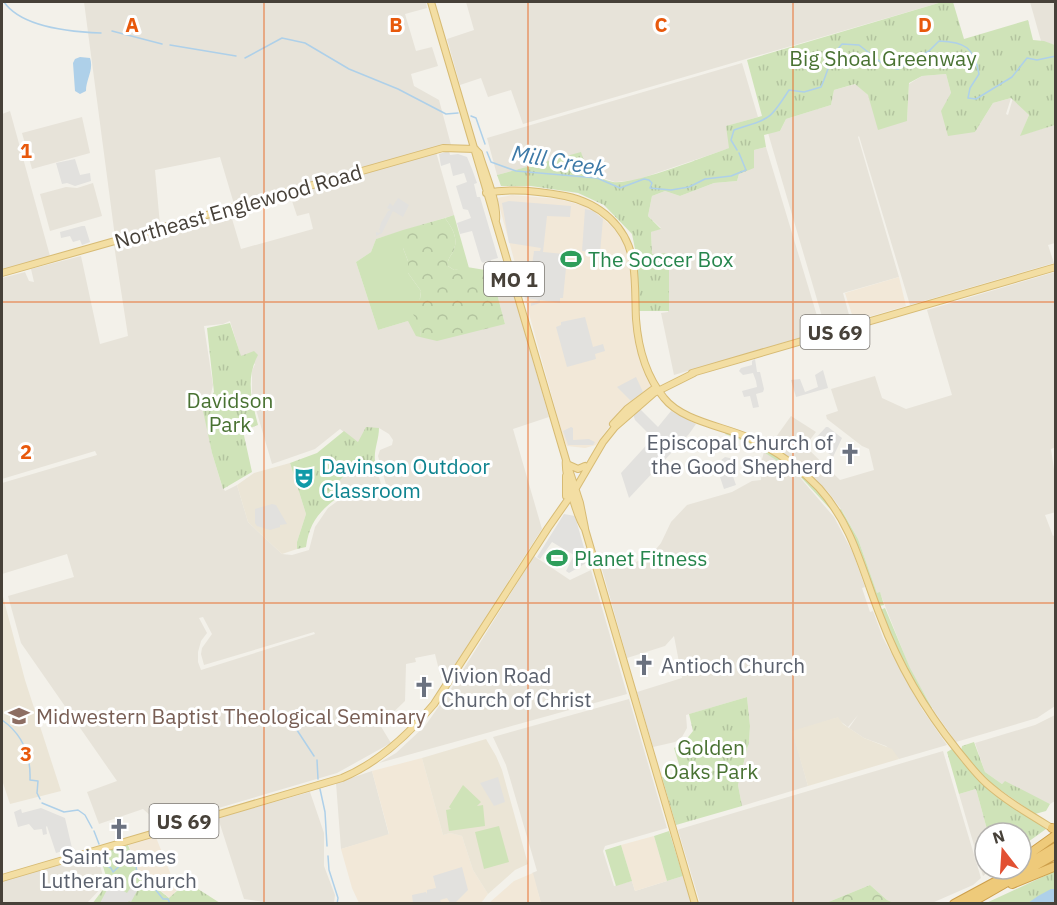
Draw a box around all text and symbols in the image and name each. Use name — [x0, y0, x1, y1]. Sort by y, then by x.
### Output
text: A — [125, 11, 139, 38]
text: B — [389, 11, 403, 38]
text: C — [654, 11, 668, 38]
text: D — [918, 11, 932, 38]
park label: Big Shoal Greenway — [789, 44, 977, 72]
text: 1 — [20, 137, 32, 164]
water label: Mill Creek — [510, 137, 609, 183]
street label: Northeast Englewood Road — [111, 157, 365, 255]
place label: The Soccer Box — [588, 245, 734, 273]
sports icon: The Soccer Box — [559, 247, 583, 271]
road number: MO 1 — [484, 262, 544, 296]
road number: US 69 — [800, 315, 870, 349]
park label: Davidson Park — [187, 386, 273, 438]
place label: Episcopal Church of the Good Shepherd — [646, 428, 833, 480]
text: 2 — [20, 438, 32, 465]
church icon: Episcopal Church of the Good Shepherd — [838, 442, 862, 466]
place label: Davinson Outdoor Classroom — [321, 452, 490, 504]
theatre icon: Davinson Outdoor Classroom — [292, 466, 316, 490]
place label: Planet Fitness — [574, 544, 708, 572]
sports icon: Planet Fitness — [545, 546, 569, 570]
place label: Antioch Church — [661, 651, 805, 679]
church icon: Antioch Church — [632, 653, 656, 677]
place label: Vivion Road Church of Christ — [441, 661, 592, 713]
church icon: Vivion Road Church of Christ — [412, 675, 436, 699]
place label: Midwestern Baptist Theological Seminary — [36, 702, 426, 730]
school or university icon: Midwestern Baptist Theological Seminary — [7, 704, 31, 728]
park label: Golden Oaks Park — [664, 733, 758, 785]
text: 3 — [20, 740, 32, 767]
road number: US 69 — [150, 804, 219, 838]
church icon: Saint James Lutheran Church — [107, 817, 131, 841]
north arrow — [973, 821, 1033, 881]
text: N — [990, 825, 1007, 848]
place label: Saint James Lutheran Church — [41, 842, 197, 894]

